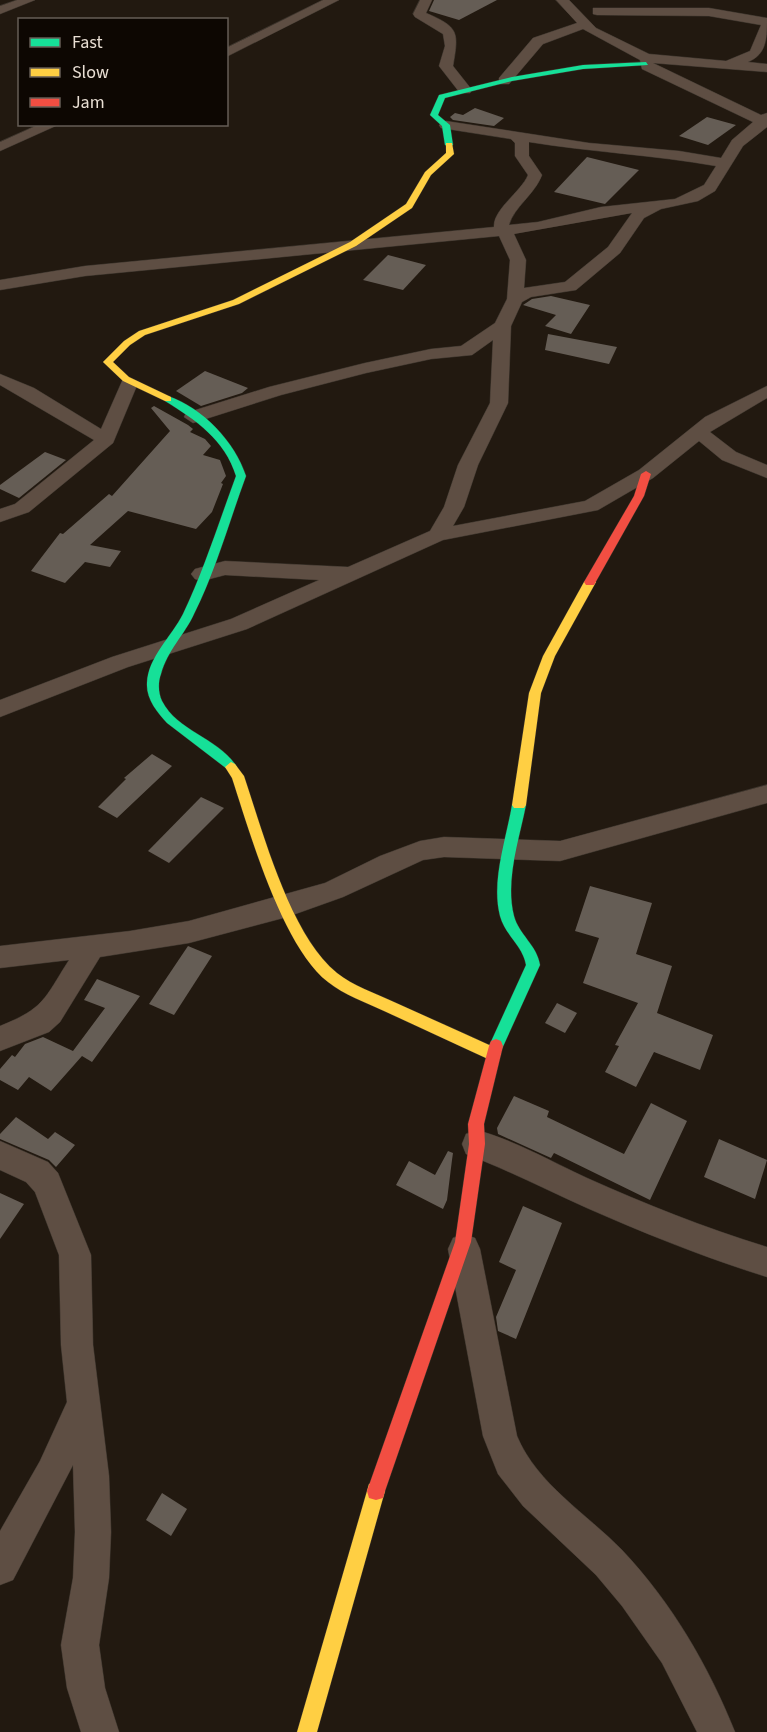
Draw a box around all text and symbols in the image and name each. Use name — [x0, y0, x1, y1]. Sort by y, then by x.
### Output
legend — [18, 18, 228, 126]
text: Fast — [72, 30, 103, 55]
text: Slow — [72, 60, 109, 85]
text: Jam — [72, 90, 105, 115]

